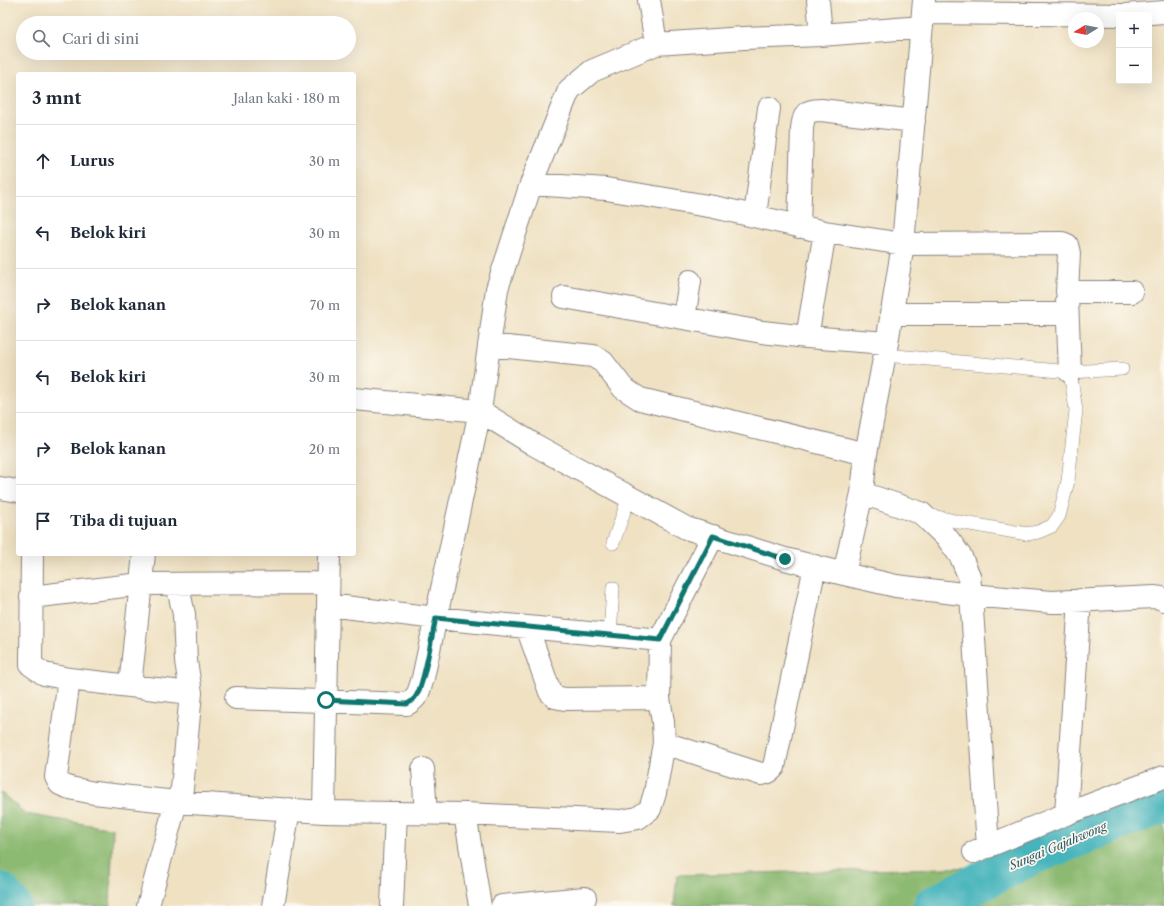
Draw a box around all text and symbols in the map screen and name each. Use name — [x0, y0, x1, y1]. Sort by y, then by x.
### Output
north arrow — [1068, 12, 1104, 48]
map controls — [1116, 12, 1152, 84]
button: + — [1116, 12, 1152, 48]
search box — [16, 16, 356, 60]
icon: search — [30, 27, 52, 49]
text: Cari di sini — [62, 29, 139, 48]
button: − — [1116, 48, 1152, 84]
text: 3 mnt — [32, 88, 81, 108]
text: Jalan kaki · 180 m — [233, 90, 340, 106]
icon: ahead — [32, 150, 54, 172]
text: Lurus — [70, 151, 115, 170]
text: 30 m — [309, 153, 340, 169]
icon: left — [32, 222, 54, 244]
text: Belok kiri — [70, 223, 146, 242]
text: 30 m — [309, 225, 340, 241]
icon: right — [32, 294, 54, 316]
text: Belok kanan — [70, 295, 166, 314]
text: 70 m — [310, 297, 340, 313]
icon: left — [32, 366, 54, 388]
text: Belok kiri — [70, 367, 146, 386]
text: 30 m — [309, 369, 340, 385]
icon: right — [32, 438, 54, 460]
text: Belok kanan — [70, 439, 166, 458]
text: 20 m — [309, 441, 340, 457]
icon: arrive — [32, 510, 54, 532]
text: Tiba di tujuan — [70, 511, 178, 530]
route end — [776, 550, 794, 568]
route start — [317, 691, 335, 709]
water label: Sungai Gajahwong — [1006, 818, 1110, 873]

